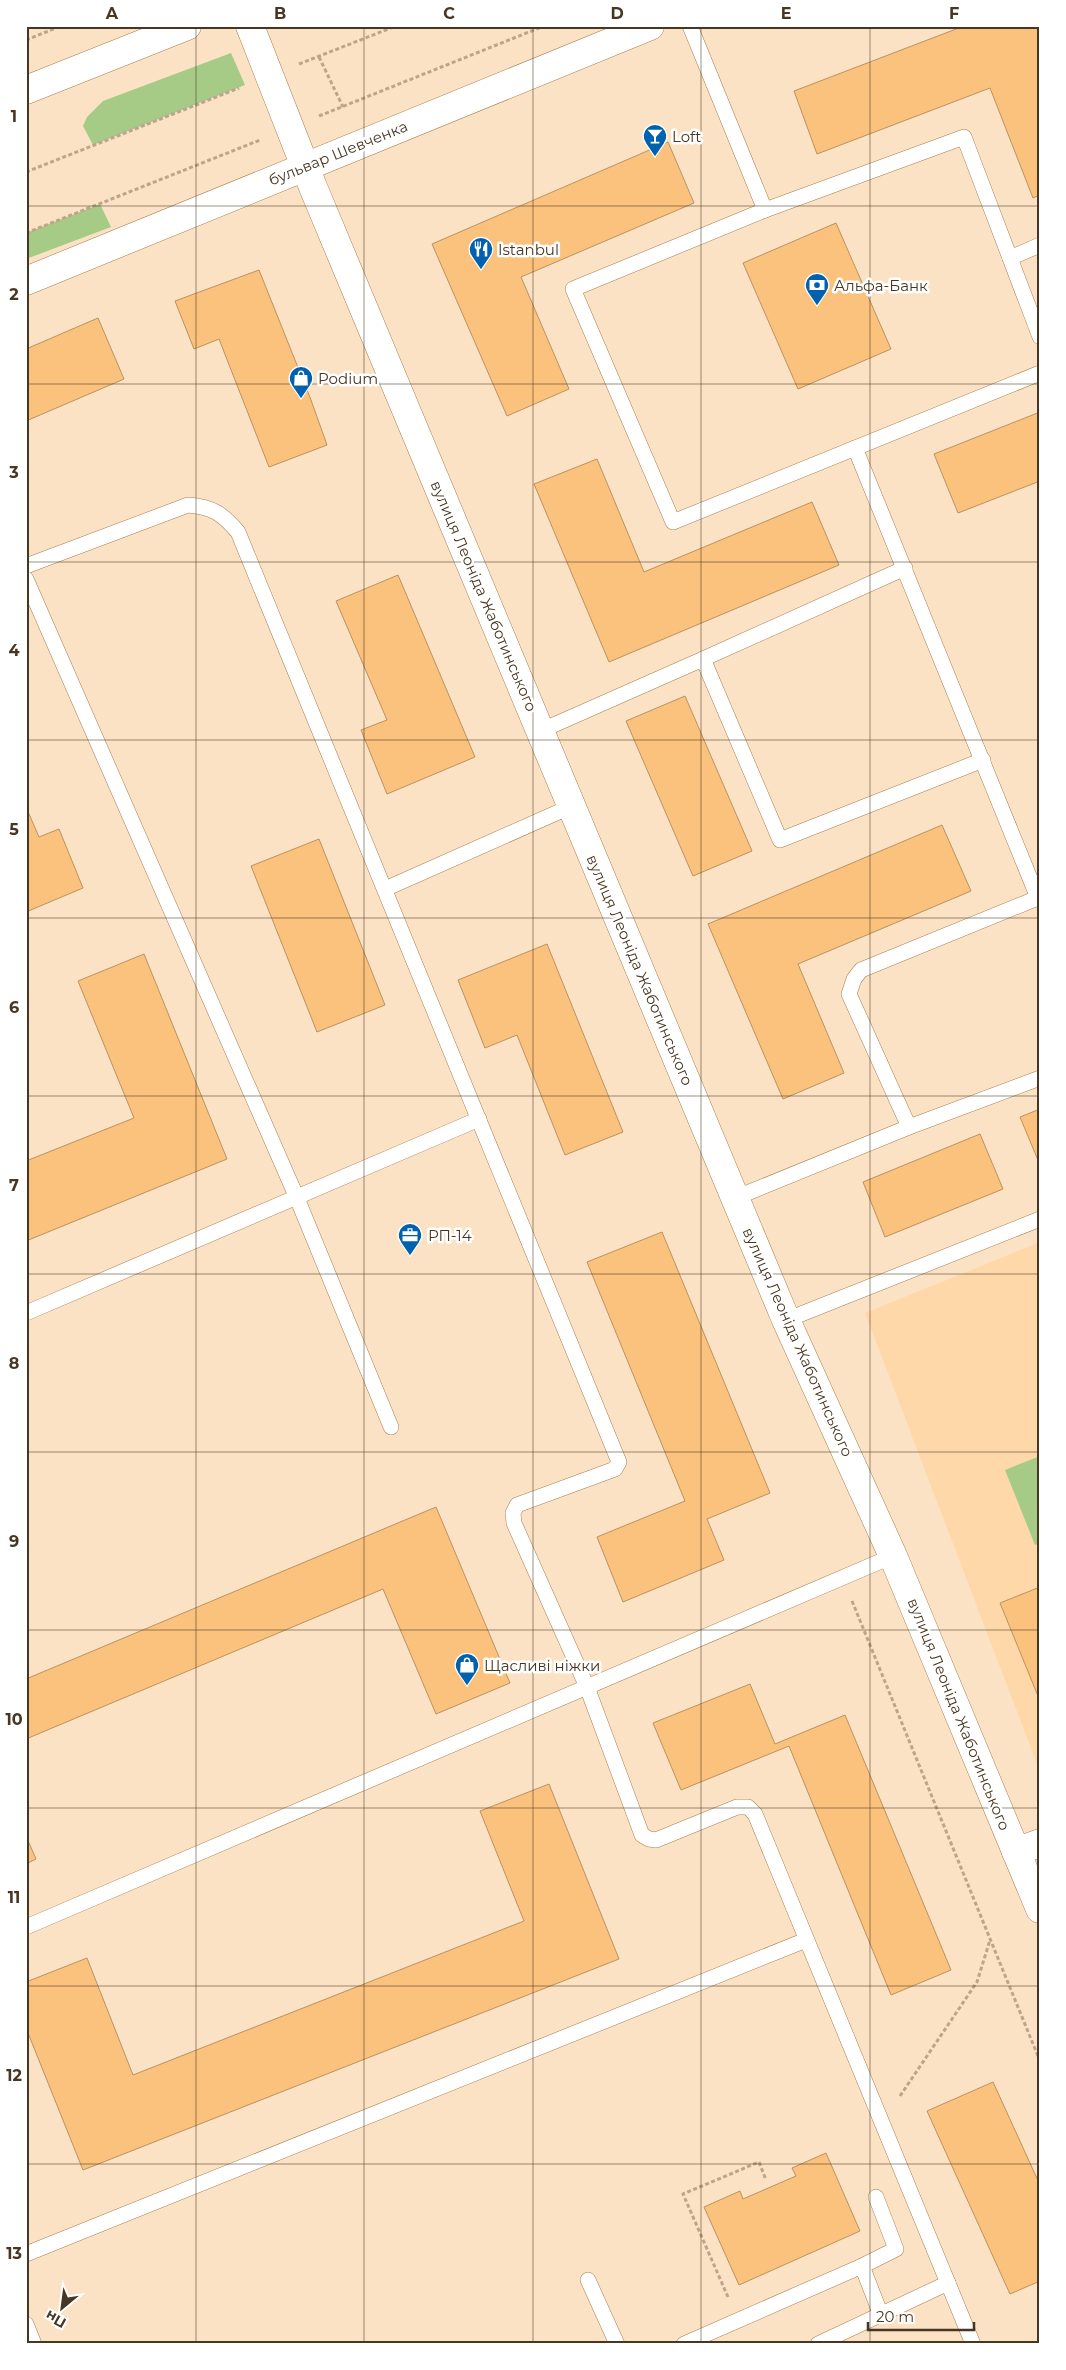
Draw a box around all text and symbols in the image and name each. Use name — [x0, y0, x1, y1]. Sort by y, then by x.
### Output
text: A — [105, 4, 119, 23]
text: B — [274, 4, 286, 23]
text: C — [443, 4, 455, 23]
text: D — [610, 4, 624, 23]
text: E — [781, 4, 791, 23]
text: F — [949, 4, 959, 23]
text: 1 — [11, 107, 17, 126]
street label: бульвар Шевченка — [266, 116, 410, 190]
bar icon: Loft — [642, 123, 668, 157]
place label: Loft — [672, 127, 701, 146]
restaurant icon: Istanbul — [468, 236, 494, 270]
place label: Istanbul — [498, 240, 559, 259]
bank icon: Альфа-Банк — [804, 272, 830, 306]
place label: Альфа-Банк — [834, 276, 928, 295]
text: 2 — [9, 285, 19, 304]
shop icon: Podium — [288, 365, 314, 399]
place label: Podium — [318, 369, 378, 388]
text: 3 — [8, 463, 19, 482]
street label: вулиця Леоніда Жаботинського — [427, 478, 541, 714]
text: 4 — [8, 641, 20, 660]
text: 5 — [9, 820, 19, 839]
street label: вулиця Леоніда Жаботинського — [583, 852, 697, 1088]
text: 6 — [9, 998, 19, 1017]
text: 7 — [9, 1176, 19, 1195]
office icon: РП-14 — [397, 1222, 423, 1256]
street label: вулиця Леоніда Жаботинського — [739, 1224, 857, 1460]
place label: РП-14 — [428, 1226, 472, 1245]
text: 8 — [9, 1354, 19, 1373]
text: 9 — [9, 1532, 19, 1551]
street label: вулиця Леоніда Жаботинського — [904, 1595, 1014, 1833]
shop icon: Щасливі ніжки — [454, 1652, 480, 1686]
place label: Щасливі ніжки — [484, 1656, 600, 1675]
text: 10 — [5, 1710, 23, 1729]
text: 11 — [8, 1888, 20, 1907]
text: 12 — [6, 2066, 22, 2085]
text: 13 — [6, 2244, 22, 2263]
north arrow — [38, 2282, 88, 2332]
scale bar — [868, 2300, 975, 2332]
text: Пн — [42, 2306, 69, 2332]
text: 20 m — [876, 2307, 914, 2326]

